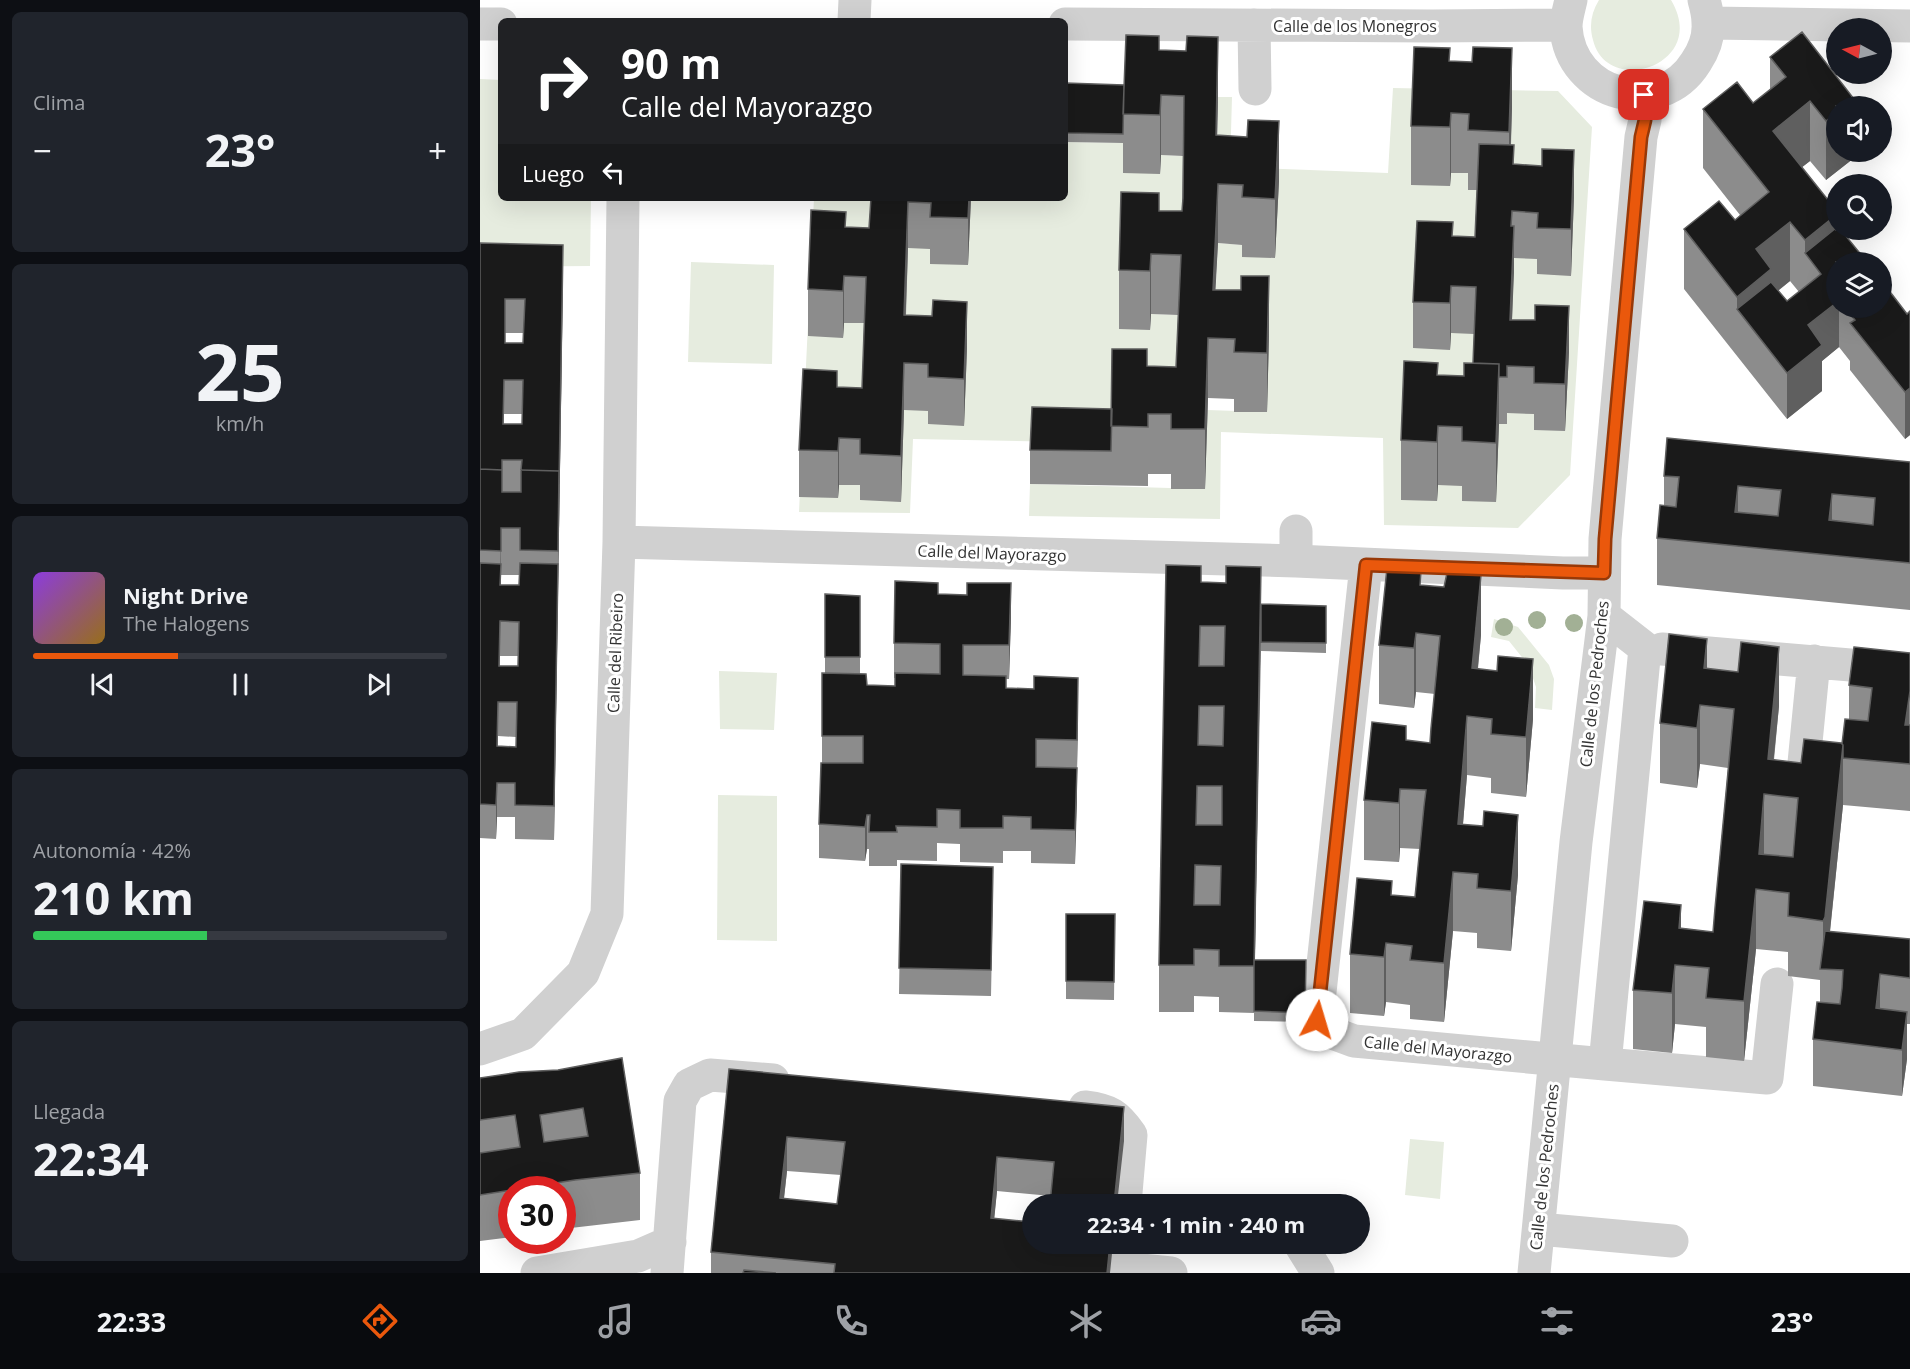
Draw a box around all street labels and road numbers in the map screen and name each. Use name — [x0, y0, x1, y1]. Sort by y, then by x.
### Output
street label: Calle de los Monegros — [1273, 15, 1437, 37]
street label: Calle del Mayorazgo — [917, 539, 1067, 567]
street label: Calle del Ribeiro — [602, 593, 628, 713]
street label: Calle de los Pedroches — [1574, 600, 1614, 768]
street label: Calle del Mayorazgo — [1363, 1030, 1513, 1068]
street label: Calle de los Pedroches — [1524, 1083, 1564, 1251]

